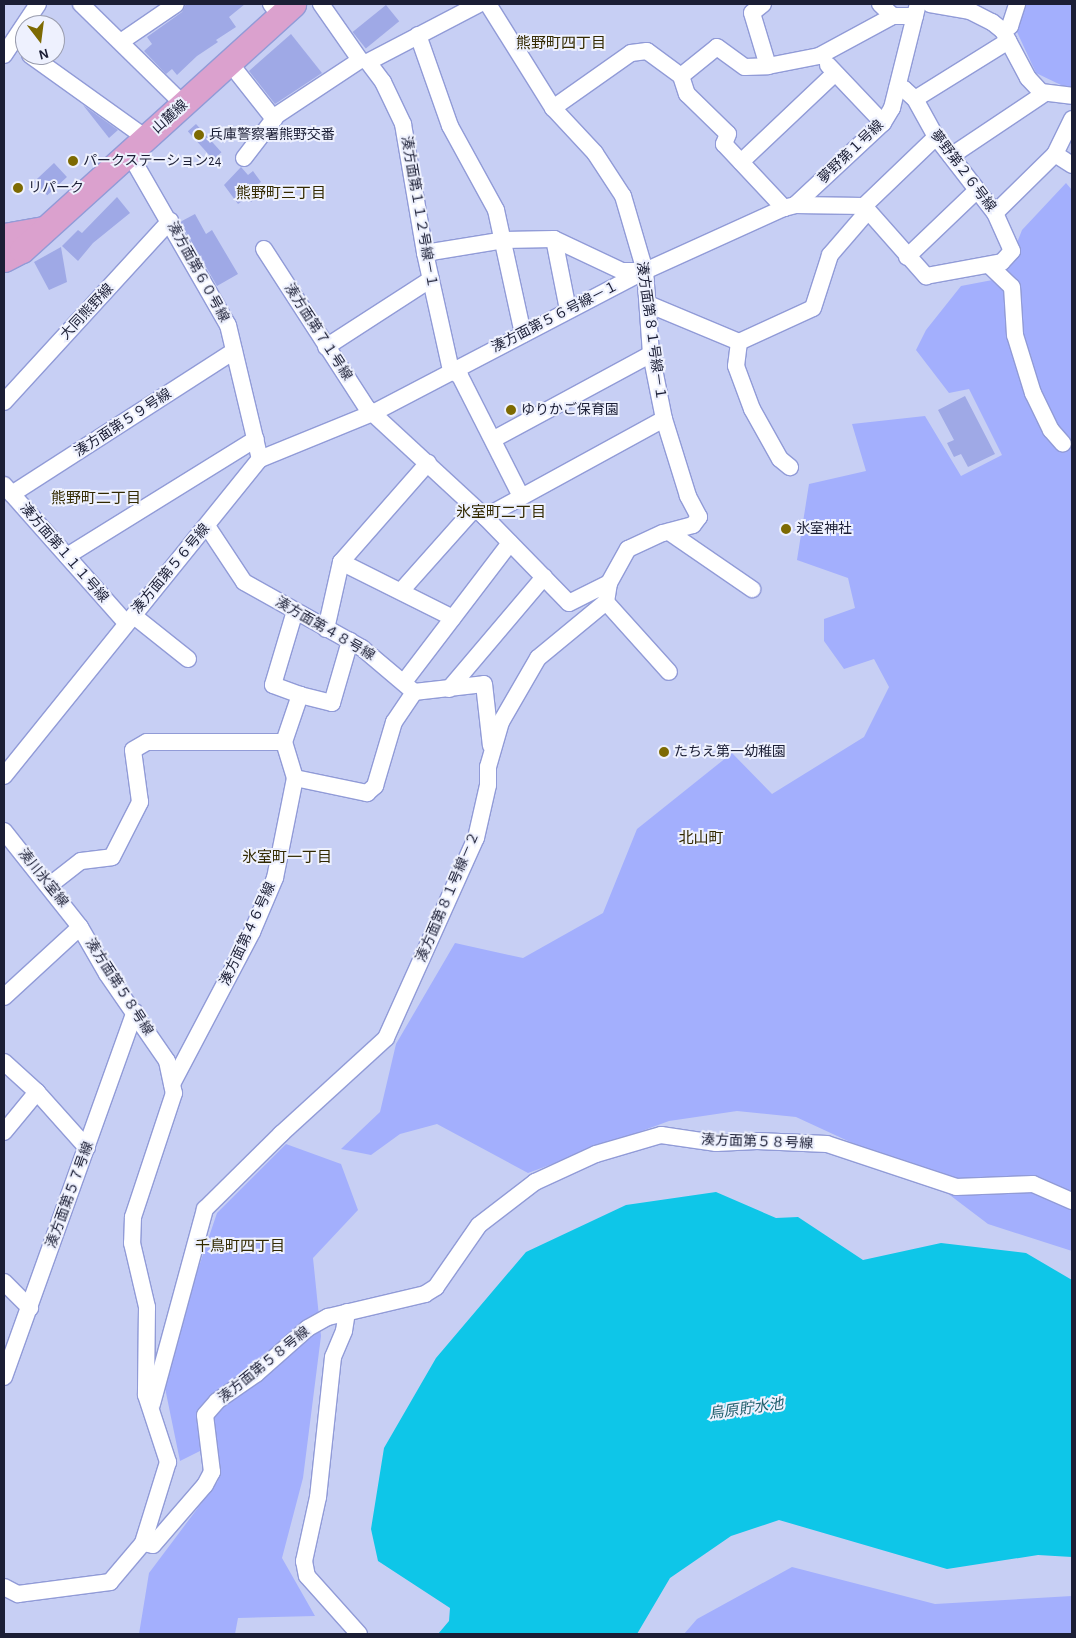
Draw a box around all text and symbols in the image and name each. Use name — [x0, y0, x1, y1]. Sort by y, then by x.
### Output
north arrow — [15, 15, 65, 65]
district label: 熊野町四丁目 — [516, 35, 606, 53]
text: N — [37, 45, 50, 62]
street label: 山麓線 — [149, 97, 191, 137]
street label: 夢野第１号線 — [815, 117, 887, 187]
place label: 兵庫警察署熊野交番 — [209, 127, 335, 143]
street label: 夢野第２６号線 — [927, 127, 999, 215]
marker: 兵庫警察署熊野交番 — [193, 129, 205, 141]
street label: 湊方面第１１２号線－１ — [397, 135, 441, 289]
place label: パークステーション24 — [83, 153, 222, 169]
marker: パークステーション24 — [67, 155, 79, 167]
place label: リパーク — [28, 180, 84, 196]
marker: リパーク — [12, 182, 24, 194]
district label: 熊野町三丁目 — [236, 185, 326, 203]
street label: 湊方面第６０号線 — [164, 219, 232, 325]
street label: 湊方面第８１号線－１ — [633, 261, 669, 401]
street label: 湊方面第５６号線－１ — [489, 278, 621, 356]
street label: 湊方面第７１号線 — [280, 280, 356, 384]
street label: 大同熊野線 — [57, 281, 117, 343]
street label: 湊方面第５９号線 — [71, 385, 175, 461]
place label: ゆりかご保育園 — [521, 402, 619, 418]
marker: ゆりかご保育園 — [505, 404, 517, 416]
district label: 熊野町二丁目 — [51, 490, 141, 508]
street label: 湊方面第１１１号線 — [16, 500, 112, 606]
district label: 氷室町二丁目 — [456, 504, 546, 522]
street label: 湊方面第５６号線 — [129, 521, 213, 617]
place label: 氷室神社 — [796, 521, 852, 537]
marker: 氷室神社 — [780, 523, 792, 535]
street label: 湊方面第４８号線 — [272, 594, 378, 664]
place label: たちえ第一幼稚園 — [674, 744, 786, 760]
marker: たちえ第一幼稚園 — [658, 746, 670, 758]
street label: 湊方面第８１号線－２ — [413, 829, 483, 965]
district label: 北山町 — [679, 830, 723, 848]
street label: 湊川氷室線 — [14, 846, 72, 910]
district label: 氷室町一丁目 — [242, 849, 332, 867]
street label: 湊方面第４６号線 — [217, 880, 279, 988]
street label: 湊方面第５８号線 — [81, 935, 157, 1039]
street label: 湊方面第５８号線 — [701, 1132, 813, 1152]
street label: 湊方面第５７号線 — [43, 1140, 97, 1250]
district label: 千鳥町四丁目 — [195, 1238, 285, 1256]
street label: 湊方面第５８号線 — [215, 1323, 313, 1407]
water label: 烏原貯水池 — [708, 1395, 784, 1423]

